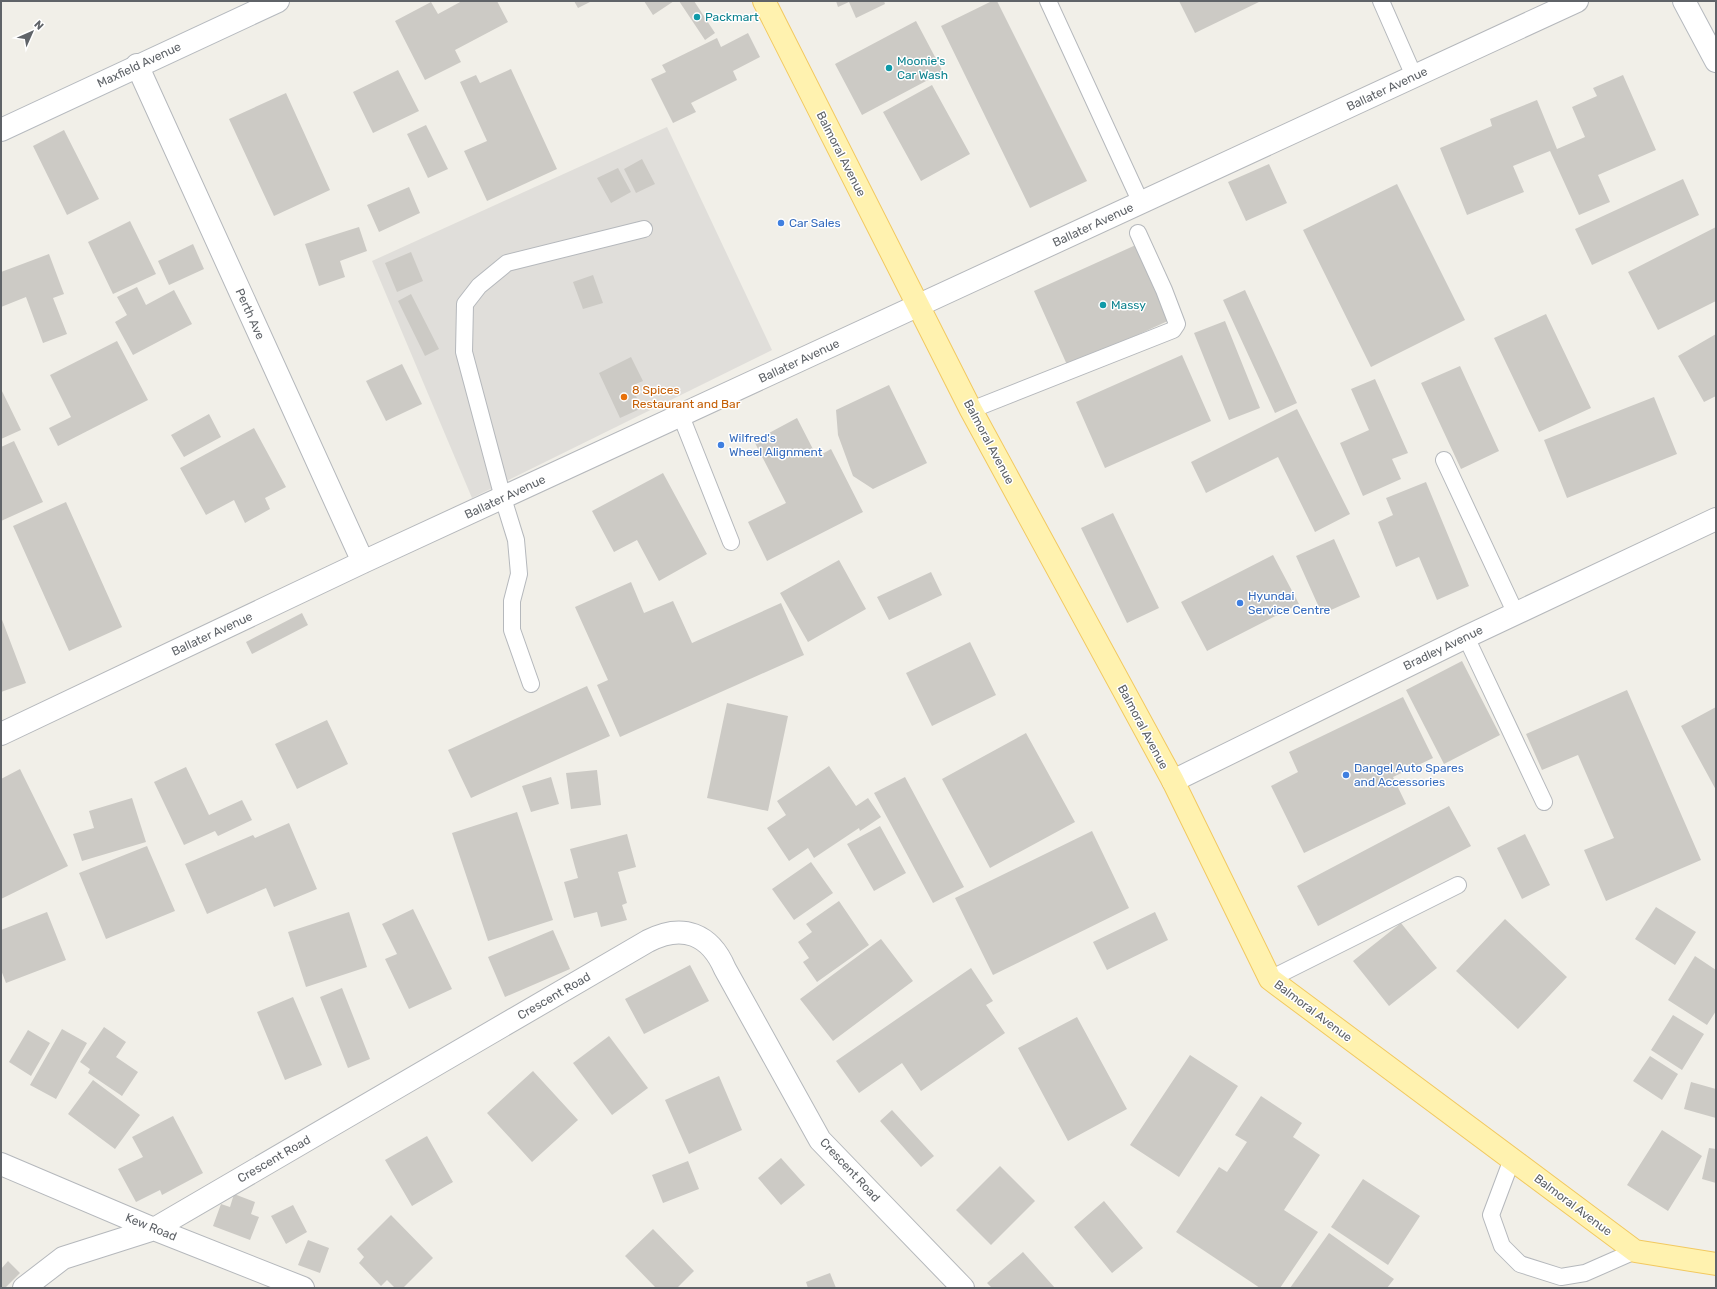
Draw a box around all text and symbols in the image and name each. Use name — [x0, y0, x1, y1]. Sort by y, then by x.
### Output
place label: Packmart — [705, 10, 759, 24]
north arrow — [12, 12, 52, 52]
marker: Packmart — [692, 12, 702, 22]
text: N — [31, 18, 46, 33]
street label: Maxfield Avenue — [95, 39, 183, 90]
place label: Moonie's Car Wash — [897, 54, 948, 82]
marker: Moonie's Car Wash — [884, 63, 894, 73]
street label: Ballater Avenue — [1344, 64, 1430, 114]
street label: Balmoral Avenue — [813, 109, 869, 199]
street label: Ballater Avenue — [1050, 200, 1136, 250]
place label: Car Sales — [789, 216, 841, 230]
marker: Car Sales — [776, 218, 786, 228]
street label: Perth Ave — [233, 286, 268, 342]
place label: Massy — [1111, 298, 1146, 312]
marker: Massy — [1098, 300, 1108, 310]
street label: Ballater Avenue — [756, 336, 842, 386]
place label: 8 Spices Restaurant and Bar — [632, 383, 741, 411]
marker: 8 Spices Restaurant and Bar — [619, 392, 629, 402]
street label: Balmoral Avenue — [961, 397, 1017, 487]
place label: Wilfred's Wheel Alignment — [729, 431, 823, 459]
marker: Wilfred's Wheel Alignment — [716, 440, 726, 450]
street label: Ballater Avenue — [462, 472, 548, 522]
place label: Hyundai Service Centre — [1248, 589, 1331, 617]
marker: Hyundai Service Centre — [1235, 598, 1245, 608]
street label: Ballater Avenue — [169, 609, 255, 659]
street label: Bradley Avenue — [1401, 623, 1485, 673]
street label: Balmoral Avenue — [1115, 682, 1171, 772]
place label: Dangel Auto Spares and Accessories — [1354, 761, 1464, 789]
marker: Dangel Auto Spares and Accessories — [1341, 770, 1351, 780]
street label: Crescent Road — [515, 969, 593, 1023]
street label: Balmoral Avenue — [1271, 977, 1355, 1045]
street label: Crescent Road — [235, 1132, 313, 1186]
street label: Crescent Road — [817, 1135, 883, 1205]
street label: Balmoral Avenue — [1531, 1171, 1615, 1239]
street label: Kew Road — [123, 1210, 179, 1244]

